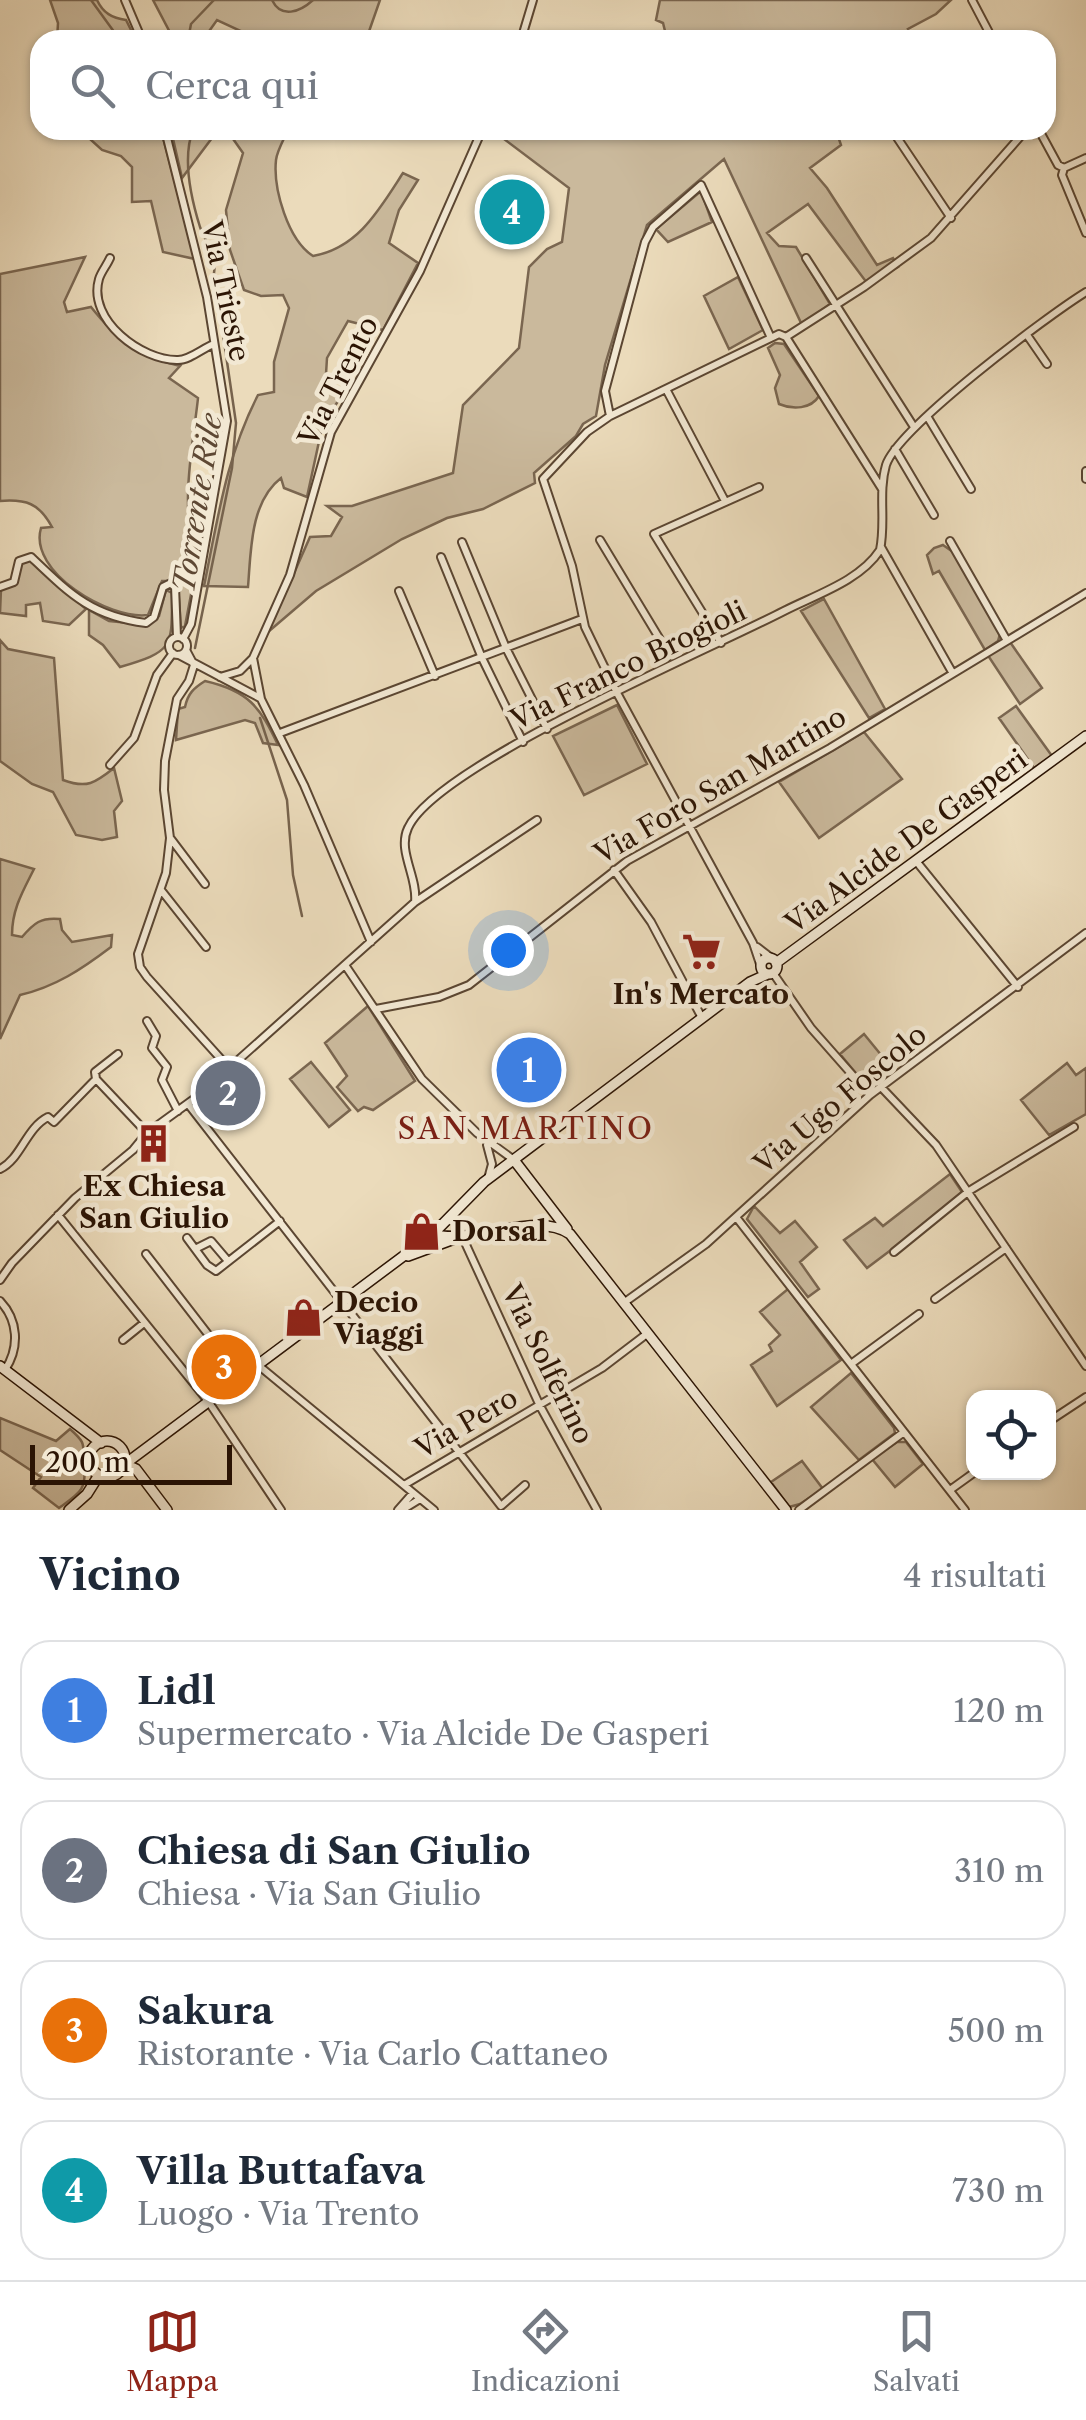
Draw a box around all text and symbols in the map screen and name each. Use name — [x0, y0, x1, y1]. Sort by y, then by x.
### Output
search box — [30, 30, 1056, 140]
icon: search — [65, 58, 120, 113]
text: Cerca qui — [145, 62, 319, 109]
pin: 4 — [480, 174, 544, 250]
street label: Via Trieste — [194, 217, 257, 364]
street label: Via Trento — [290, 311, 385, 452]
water label: Torrente Rile — [165, 409, 230, 595]
street label: Via Franco Brogioli — [504, 593, 751, 737]
street label: Via Foro San Martino — [587, 699, 852, 871]
street label: Via Alcide De Gasperi — [778, 742, 1034, 941]
your location — [483, 925, 534, 976]
supermarket icon: In's Mercato — [680, 930, 722, 972]
place label: In's Mercato — [613, 977, 789, 1011]
street label: Via Ugo Foscolo — [746, 1017, 933, 1182]
pin: 1 — [496, 1032, 562, 1108]
pin: 2 — [196, 1056, 260, 1130]
district label: SAN MARTINO — [397, 1110, 655, 1147]
building icon: Ex Chiesa San Giulio — [133, 1123, 175, 1165]
place label: Ex Chiesa San Giulio — [79, 1169, 229, 1235]
shop icon: Dorsal — [401, 1210, 443, 1252]
place label: Dorsal — [452, 1214, 547, 1248]
street label: Via Solferino — [494, 1278, 601, 1449]
place label: Decio Viaggi — [333, 1285, 424, 1351]
shop icon: Decio Viaggi — [283, 1297, 325, 1339]
pin: 3 — [192, 1330, 256, 1404]
street label: Via Pero — [408, 1380, 523, 1466]
map controls — [966, 1390, 1056, 1480]
button: locate — [966, 1390, 1056, 1480]
scale bar — [30, 1440, 232, 1484]
text: 200 m — [45, 1445, 130, 1479]
text: Vicino — [40, 1549, 181, 1601]
text: 4 risultati — [903, 1556, 1046, 1595]
text: Lidl — [137, 1667, 216, 1714]
text: 1 — [67, 1691, 82, 1730]
text: 120 m — [954, 1691, 1044, 1730]
text: Supermercato · Via Alcide De Gasperi — [137, 1714, 709, 1753]
text: Chiesa di San Giulio — [137, 1827, 531, 1874]
text: 2 — [65, 1851, 84, 1890]
text: 310 m — [954, 1851, 1044, 1890]
text: Chiesa · Via San Giulio — [137, 1874, 481, 1913]
text: Sakura — [137, 1987, 274, 2034]
text: 3 — [65, 2011, 84, 2050]
text: 500 m — [948, 2011, 1044, 2050]
text: Ristorante · Via Carlo Cattaneo — [137, 2034, 608, 2073]
text: Villa Buttafava — [137, 2147, 425, 2194]
text: 4 — [65, 2171, 84, 2210]
text: 730 m — [952, 2171, 1044, 2210]
text: Luogo · Via Trento — [137, 2194, 419, 2233]
tab: Mappa — [126, 2304, 218, 2398]
tab: Indicazioni — [471, 2304, 620, 2398]
tab: Salvati — [873, 2304, 960, 2398]

